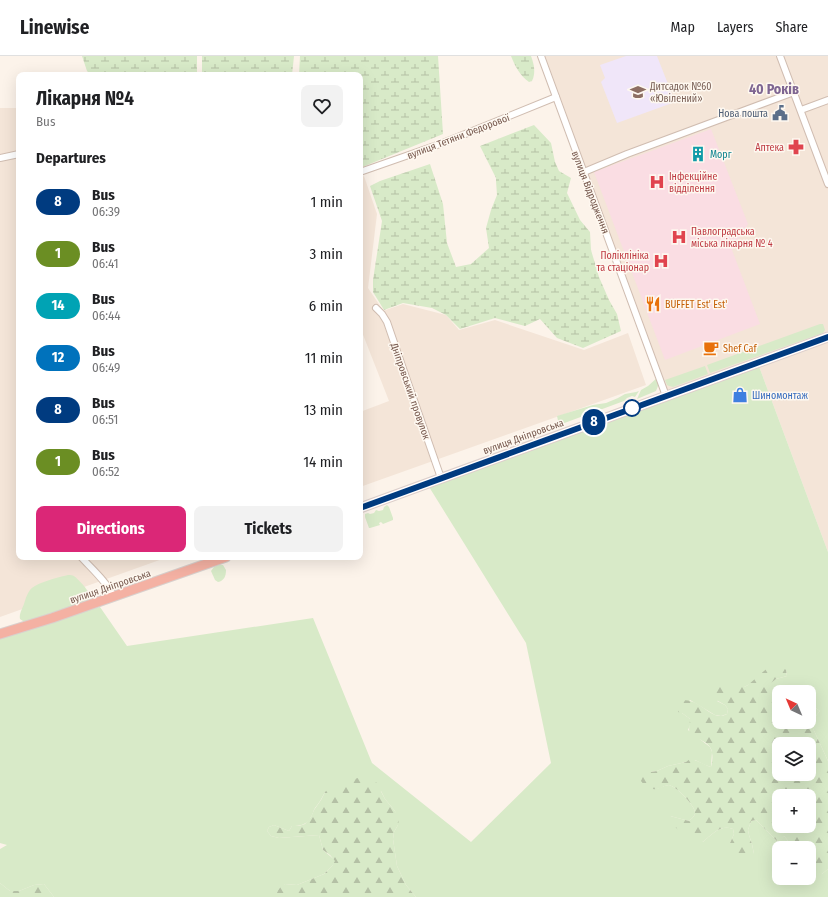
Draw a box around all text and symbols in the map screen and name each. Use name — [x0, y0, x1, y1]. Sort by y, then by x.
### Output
text: Linewise — [20, 16, 89, 39]
text: Map — [671, 19, 695, 36]
text: Layers — [717, 19, 753, 36]
text: Share — [775, 19, 808, 36]
place label: Дитсадок №60 «Ювілений» — [649, 81, 711, 105]
district label: 40 Років — [749, 81, 799, 98]
school or university icon: Дитсадок №60 «Ювілений» — [629, 83, 647, 101]
button: heart — [301, 85, 343, 127]
text: Лікарня №4 — [36, 87, 134, 110]
public building icon: Нова пошта — [771, 104, 789, 122]
place label: Нова пошта — [718, 108, 768, 120]
street label: вулиця Тетяни Федорової — [405, 112, 512, 162]
text: Bus — [36, 114, 55, 129]
pharmacy icon: Аптека — [787, 138, 805, 156]
place label: Аптека — [755, 142, 784, 154]
building icon: Морг — [689, 145, 707, 163]
text: Departures — [36, 149, 106, 167]
street label: вулиця Відродження — [569, 149, 612, 236]
place label: Морг — [710, 149, 732, 161]
place label: Інфекційне відділення — [669, 170, 717, 195]
hospital icon: Інфекційне відділення — [648, 173, 666, 191]
text: Bus — [92, 186, 115, 204]
text: 8 — [54, 193, 62, 210]
text: 1 min — [310, 193, 343, 211]
text: 06:39 — [92, 204, 120, 219]
place label: Павлоградська міська лікарня № 4 — [691, 226, 773, 250]
hospital icon: Павлоградська міська лікарня № 4 — [670, 228, 688, 246]
text: Bus — [92, 238, 115, 256]
text: 1 — [55, 245, 61, 262]
text: 3 min — [309, 245, 343, 263]
place label: Поліклініка та стаціонар — [597, 249, 649, 274]
hospital icon: Поліклініка та стаціонар — [652, 252, 670, 270]
text: 06:41 — [92, 256, 119, 271]
text: Bus — [92, 290, 115, 308]
restaurant icon: BUFFET Est' Est' — [644, 295, 662, 313]
text: 14 — [51, 297, 65, 314]
text: 6 min — [309, 297, 343, 315]
place label: BUFFET Est' Est' — [665, 299, 727, 311]
text: 06:44 — [92, 308, 121, 323]
cafe icon: Shef Caf — [702, 339, 720, 357]
street label: Дніпровський провулок — [388, 340, 433, 441]
text: Bus — [92, 342, 115, 360]
place label: Shef Caf — [723, 343, 757, 355]
text: 12 — [52, 349, 64, 366]
text: 11 min — [305, 349, 343, 367]
text: 06:49 — [92, 360, 120, 375]
shop icon: Шиномонтаж — [731, 386, 749, 404]
place label: Шиномонтаж — [752, 390, 808, 402]
text: Bus — [92, 394, 115, 412]
unlabelled marker — [623, 399, 641, 417]
text: 8 — [54, 401, 62, 418]
text: 13 min — [304, 401, 343, 419]
line badge: 8 — [581, 409, 607, 435]
text: 06:51 — [92, 412, 118, 427]
text: 8 — [590, 413, 598, 430]
street label: вулиця Дніпровська — [481, 416, 565, 457]
text: Bus — [92, 446, 115, 464]
text: 1 — [55, 453, 61, 470]
text: 14 min — [303, 453, 343, 471]
text: 06:52 — [92, 464, 120, 479]
button: Directions — [36, 506, 186, 552]
button: Tickets — [194, 506, 343, 552]
street label: вулиця Дніпровська — [68, 566, 153, 606]
north arrow — [772, 685, 816, 729]
map controls — [772, 685, 816, 885]
button: layers — [772, 737, 816, 781]
button: + — [772, 789, 816, 833]
button: − — [772, 841, 816, 885]

